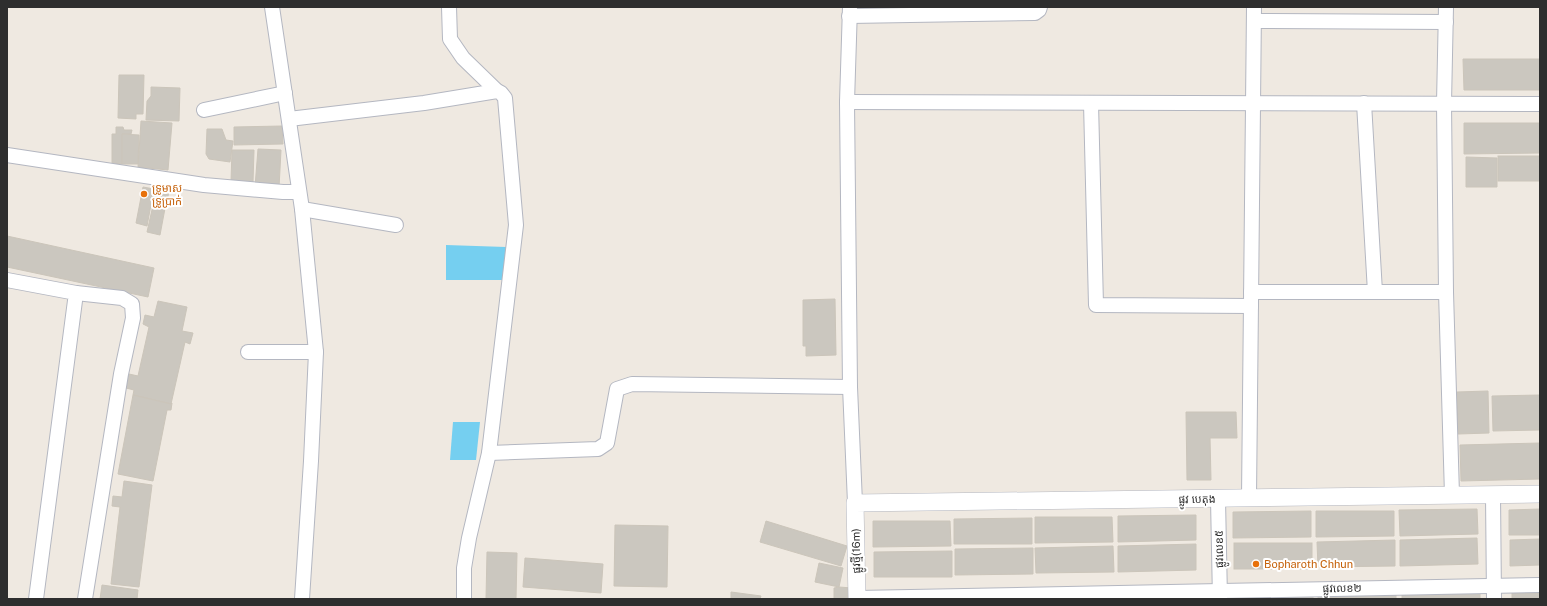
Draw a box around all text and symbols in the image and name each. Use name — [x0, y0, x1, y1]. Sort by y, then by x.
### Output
place label: ទ្រូមាស ទ្រូប្រាក់ — [152, 182, 182, 208]
marker: ទ្រូមាស ទ្រូប្រាក់ — [139, 189, 149, 199]
street label: ផ្លូវ បេតុង — [1178, 493, 1216, 510]
street label: ផ្លូវថ្មី(16m) — [848, 528, 867, 574]
street label: ផ្លូវលេខ៥ — [1213, 530, 1230, 568]
place label: Bopharoth Chhun — [1264, 558, 1353, 570]
marker: Bopharoth Chhun — [1251, 559, 1261, 569]
street label: ផ្លូវលេខ២ — [1322, 582, 1362, 599]

